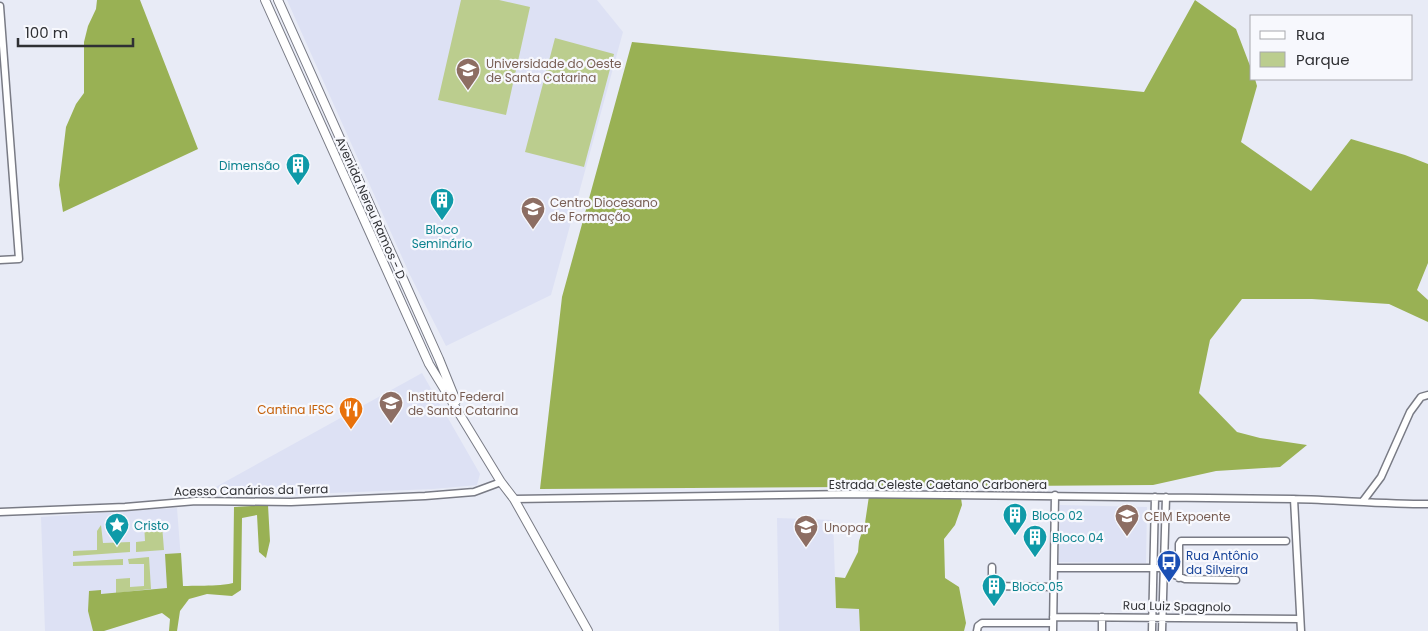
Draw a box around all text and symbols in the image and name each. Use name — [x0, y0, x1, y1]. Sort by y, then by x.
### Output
scale bar — [18, 15, 132, 47]
legend — [1250, 15, 1413, 80]
text: 100 m — [25, 22, 68, 43]
text: Rua — [1296, 24, 1325, 45]
text: Parque — [1296, 49, 1349, 70]
place label: Universidade do Oeste de Santa Catarina — [486, 55, 622, 86]
school or university icon: Universidade do Oeste de Santa Catarina — [455, 57, 481, 91]
street label: Avenida Nereu Ramos - D — [332, 134, 410, 282]
building icon: Dimensão — [285, 152, 311, 186]
place label: Dimensão — [219, 157, 280, 174]
building icon: Bloco Seminário — [429, 187, 455, 221]
place label: Centro Diocesano de Formação — [550, 194, 658, 225]
school or university icon: Centro Diocesano de Formação — [520, 196, 546, 230]
place label: Bloco Seminário — [412, 221, 473, 252]
place label: Instituto Federal de Santa Catarina — [408, 388, 518, 419]
school or university icon: Instituto Federal de Santa Catarina — [378, 390, 404, 424]
restaurant icon: Cantina IFSC — [338, 396, 364, 430]
place label: Cantina IFSC — [257, 401, 334, 418]
street label: Estrada Celeste Caetano Carbonera — [829, 476, 1047, 493]
street label: Acesso Canários da Terra — [174, 480, 328, 500]
building icon: Bloco 02 — [1002, 502, 1028, 536]
school or university icon: CEIM Expoente — [1114, 503, 1140, 537]
place label: Bloco 02 — [1032, 507, 1083, 524]
place label: CEIM Expoente — [1144, 508, 1231, 525]
place icon: Cristo — [104, 512, 130, 546]
school or university icon: Unopar — [793, 514, 819, 548]
place label: Cristo — [134, 517, 169, 534]
place label: Unopar — [824, 519, 869, 536]
building icon: Bloco 04 — [1022, 524, 1048, 558]
place label: Bloco 04 — [1052, 529, 1104, 546]
place label: Rua Antônio da Silveira — [1186, 547, 1259, 578]
bus stop icon: Rua Antônio da Silveira — [1156, 549, 1182, 583]
building icon: Bloco 05 — [981, 573, 1007, 607]
place label: Bloco 05 — [1012, 578, 1063, 595]
street label: Rua Luiz Spagnolo — [1123, 597, 1232, 615]

